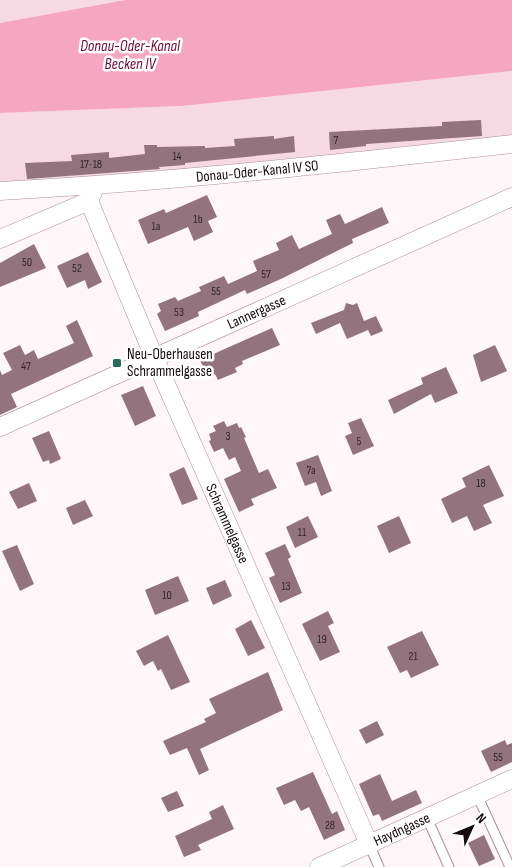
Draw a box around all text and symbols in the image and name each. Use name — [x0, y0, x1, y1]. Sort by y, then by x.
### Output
water label: Donau-Oder-Kanal Becken IV — [80, 37, 181, 74]
house number: 7 — [334, 133, 339, 148]
house number: 14 — [172, 149, 182, 164]
street label: Donau-Oder-Kanal IV SO — [195, 156, 319, 187]
house number: 17-18 — [80, 157, 102, 172]
house number: 1b — [193, 212, 203, 227]
house number: 1a — [152, 219, 161, 234]
house number: 50 — [22, 255, 32, 270]
house number: 52 — [72, 261, 82, 276]
house number: 57 — [261, 267, 271, 282]
house number: 55 — [211, 284, 221, 299]
street label: Lannergasse — [224, 291, 289, 334]
house number: 53 — [174, 305, 184, 320]
place label: Neu-Oberhausen Schrammelgasse — [127, 345, 213, 381]
marker: Neu-Oberhausen Schrammelgasse — [111, 357, 123, 369]
house number: 47 — [21, 359, 31, 374]
house number: 3 — [225, 429, 231, 444]
house number: 5 — [357, 434, 362, 449]
house number: 7a — [306, 463, 316, 478]
house number: 18 — [476, 476, 486, 491]
street label: Schrammelgasse — [201, 481, 253, 566]
house number: 11 — [298, 525, 307, 540]
house number: 13 — [281, 579, 291, 594]
house number: 10 — [162, 588, 172, 603]
house number: 19 — [317, 632, 327, 647]
house number: 21 — [408, 649, 418, 664]
house number: 55 — [493, 750, 503, 765]
north arrow — [447, 802, 497, 852]
street label: Haydngasse — [371, 809, 433, 851]
text: N — [472, 810, 490, 827]
house number: 28 — [325, 818, 335, 833]

